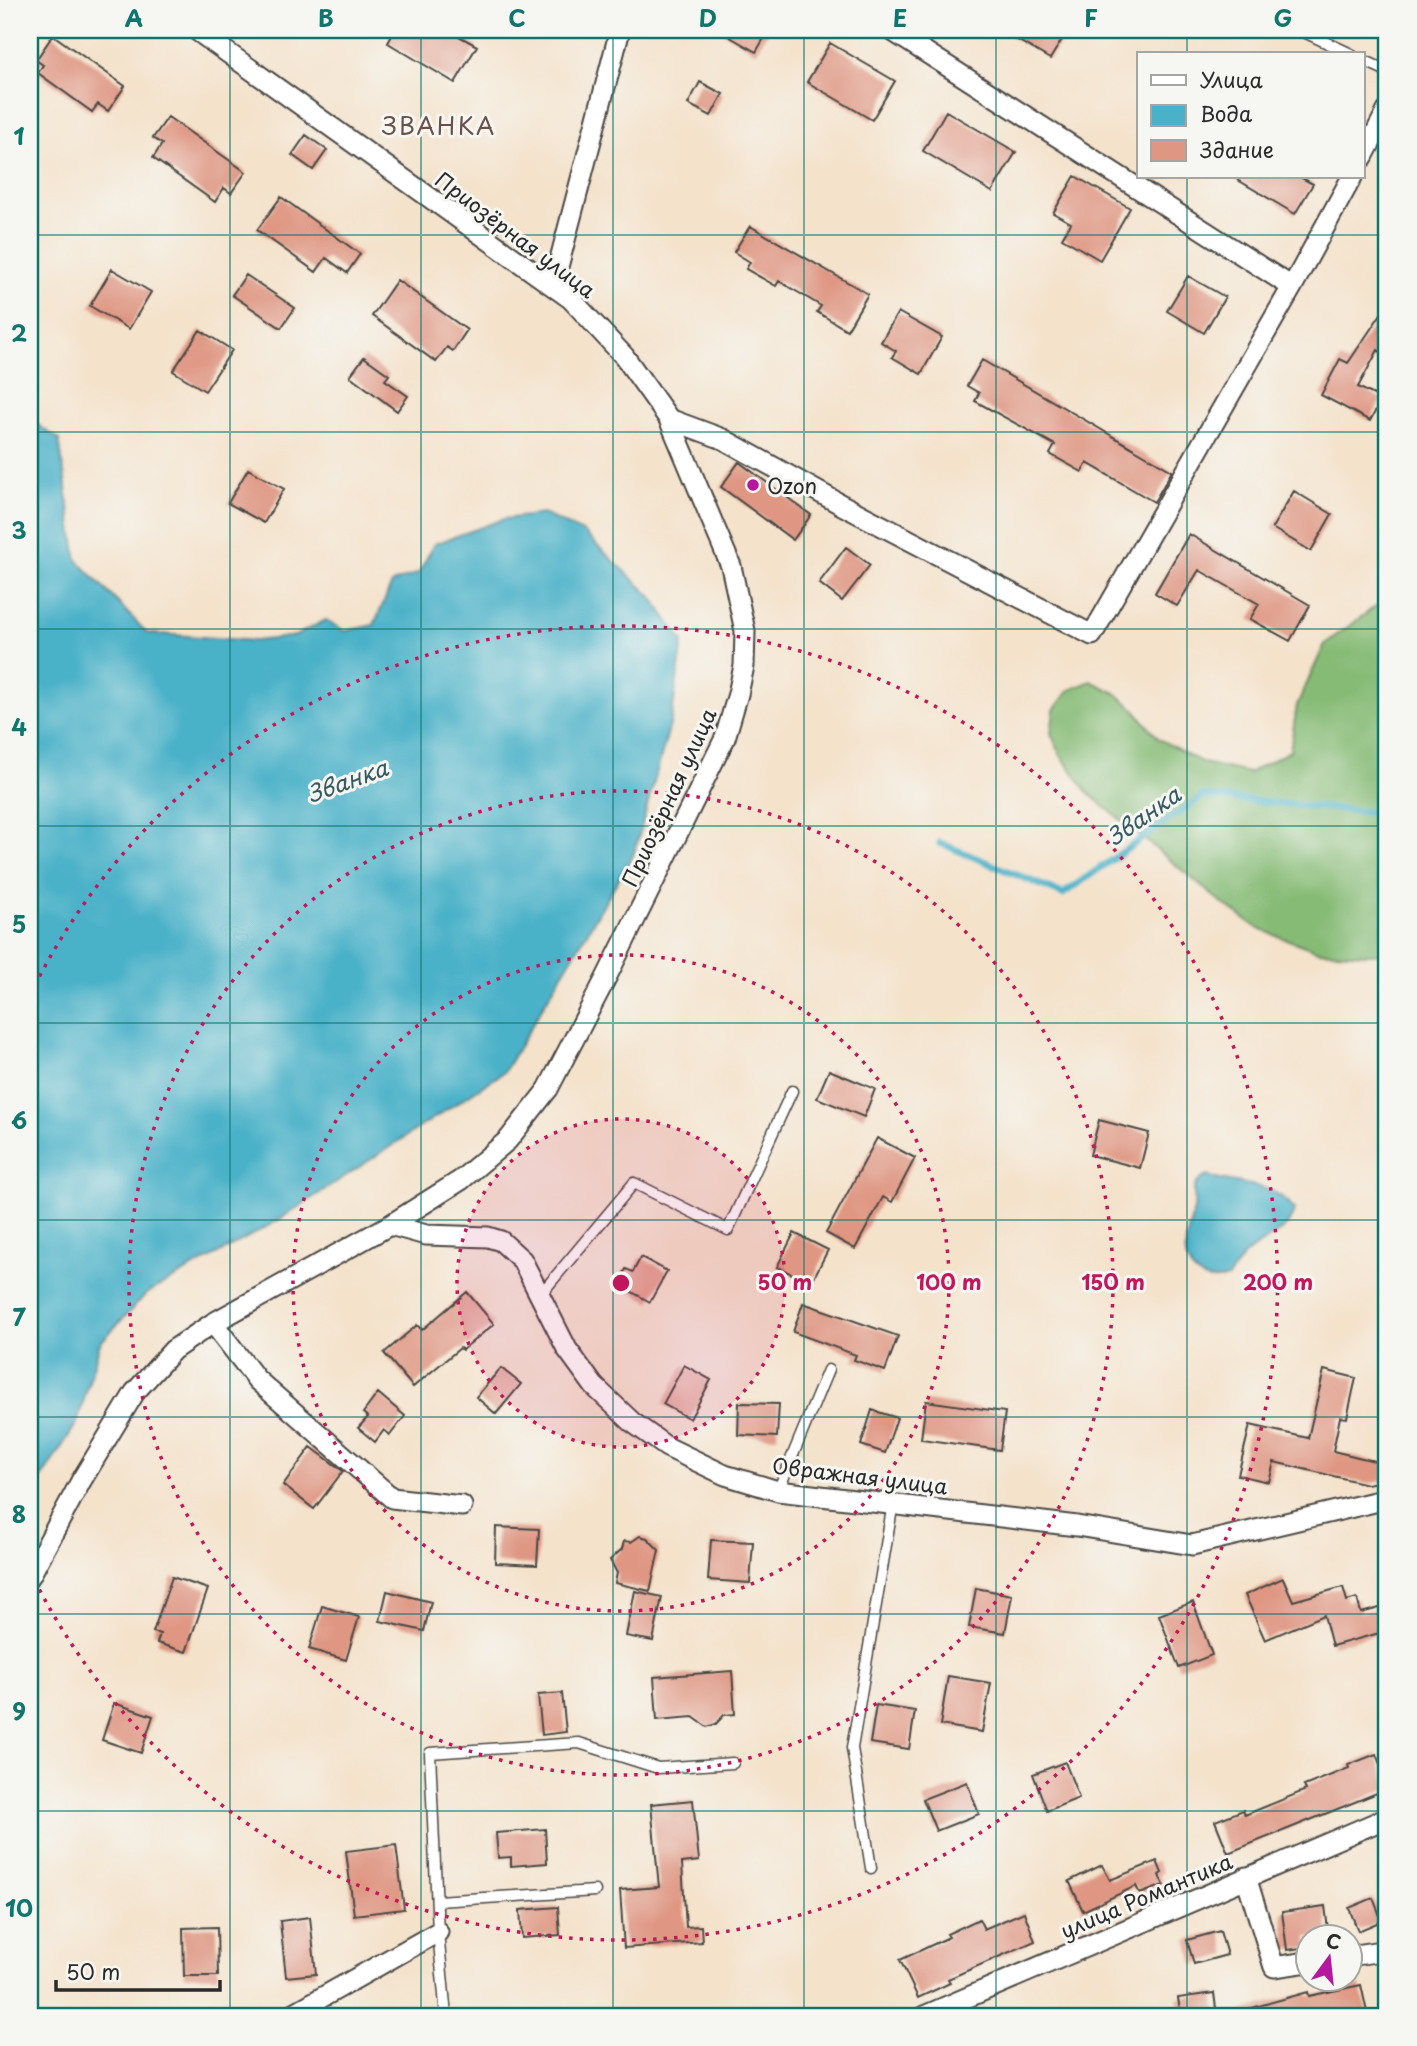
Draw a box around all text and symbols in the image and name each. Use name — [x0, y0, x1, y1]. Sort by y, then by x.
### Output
text: A — [125, 0, 143, 35]
text: B — [318, 0, 334, 35]
text: C — [508, 0, 526, 35]
text: D — [699, 0, 717, 35]
text: E — [893, 0, 907, 35]
text: F — [1084, 0, 1098, 35]
text: G — [1274, 0, 1292, 35]
legend — [1137, 52, 1364, 178]
text: Улица — [1200, 63, 1263, 95]
text: Вода — [1200, 97, 1252, 129]
district label: ЗВАНКА — [382, 107, 496, 143]
text: 1 — [14, 118, 25, 153]
text: Здание — [1200, 133, 1274, 165]
street label: Приозёрная улица — [429, 163, 604, 305]
text: 2 — [11, 315, 27, 350]
place label: Ozon — [767, 469, 817, 501]
marker: Ozon — [745, 477, 761, 493]
text: 3 — [11, 512, 27, 547]
street label: Приозёрная улица — [613, 702, 724, 891]
text: 4 — [11, 709, 27, 744]
water label: Званка — [302, 749, 393, 811]
water label: Званка — [1099, 776, 1188, 853]
text: 5 — [12, 906, 26, 941]
text: 6 — [11, 1102, 27, 1137]
text: 50 m — [758, 1265, 812, 1297]
text: 100 m — [916, 1265, 982, 1297]
text: 150 m — [1081, 1265, 1145, 1297]
text: 200 m — [1243, 1265, 1313, 1297]
centre of rings — [609, 1271, 633, 1295]
text: 7 — [12, 1299, 26, 1334]
street label: Овражная улица — [770, 1448, 950, 1502]
text: 8 — [12, 1496, 26, 1531]
text: 9 — [12, 1693, 26, 1728]
street label: улица Романтика — [1055, 1844, 1238, 1946]
text: 10 — [5, 1890, 33, 1925]
north arrow — [1294, 1924, 1364, 1994]
text: С — [1323, 1925, 1344, 1956]
scale bar — [56, 1948, 220, 1992]
text: 50 m — [66, 1955, 120, 1987]

